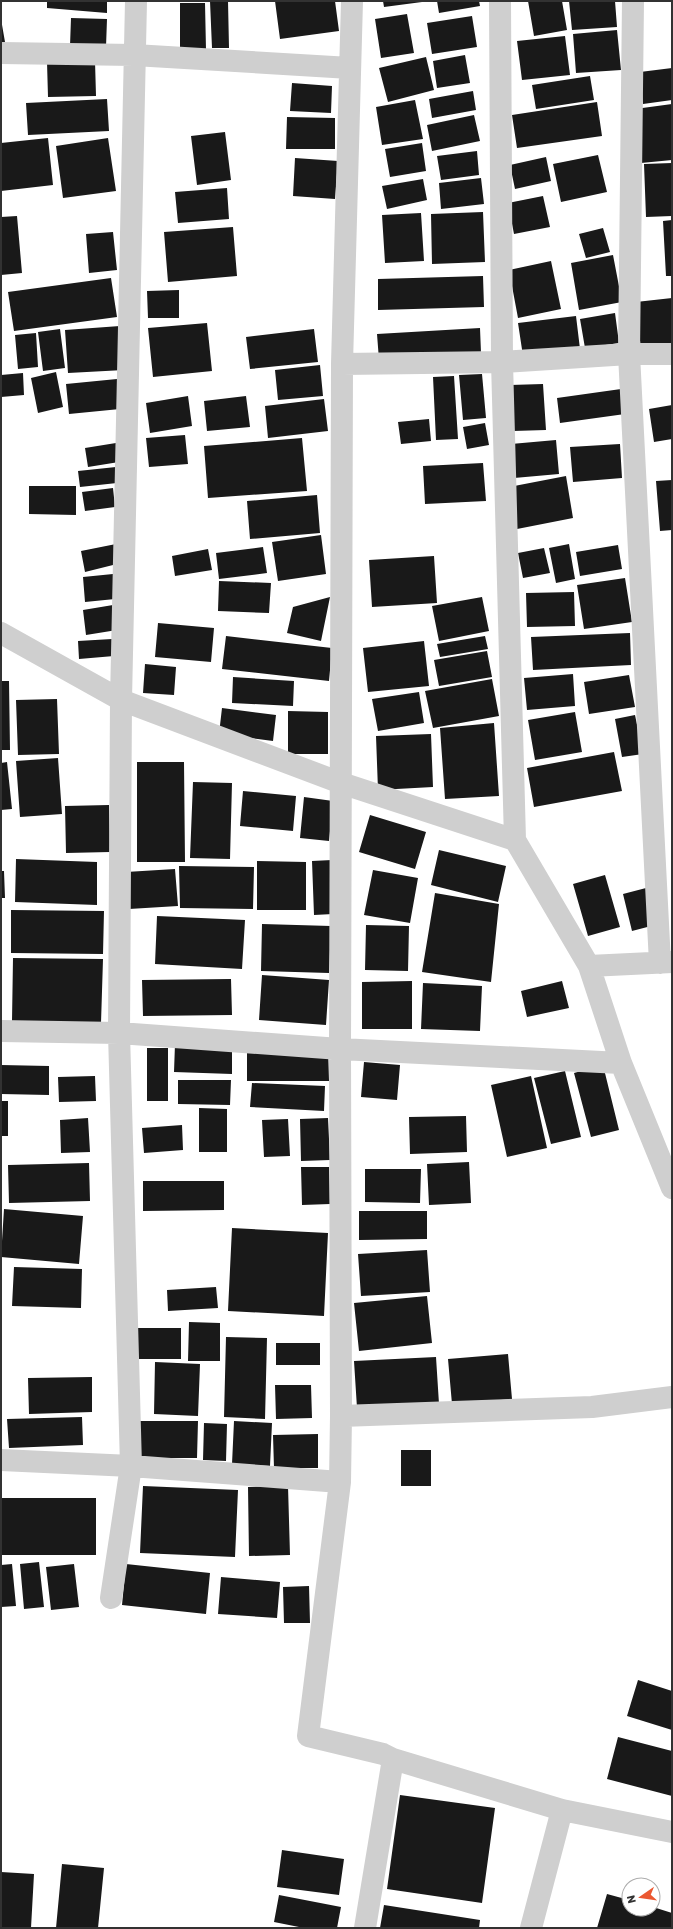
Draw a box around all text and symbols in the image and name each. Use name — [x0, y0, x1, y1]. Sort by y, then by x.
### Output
north arrow — [621, 1877, 661, 1917]
text: N — [625, 1894, 639, 1904]

